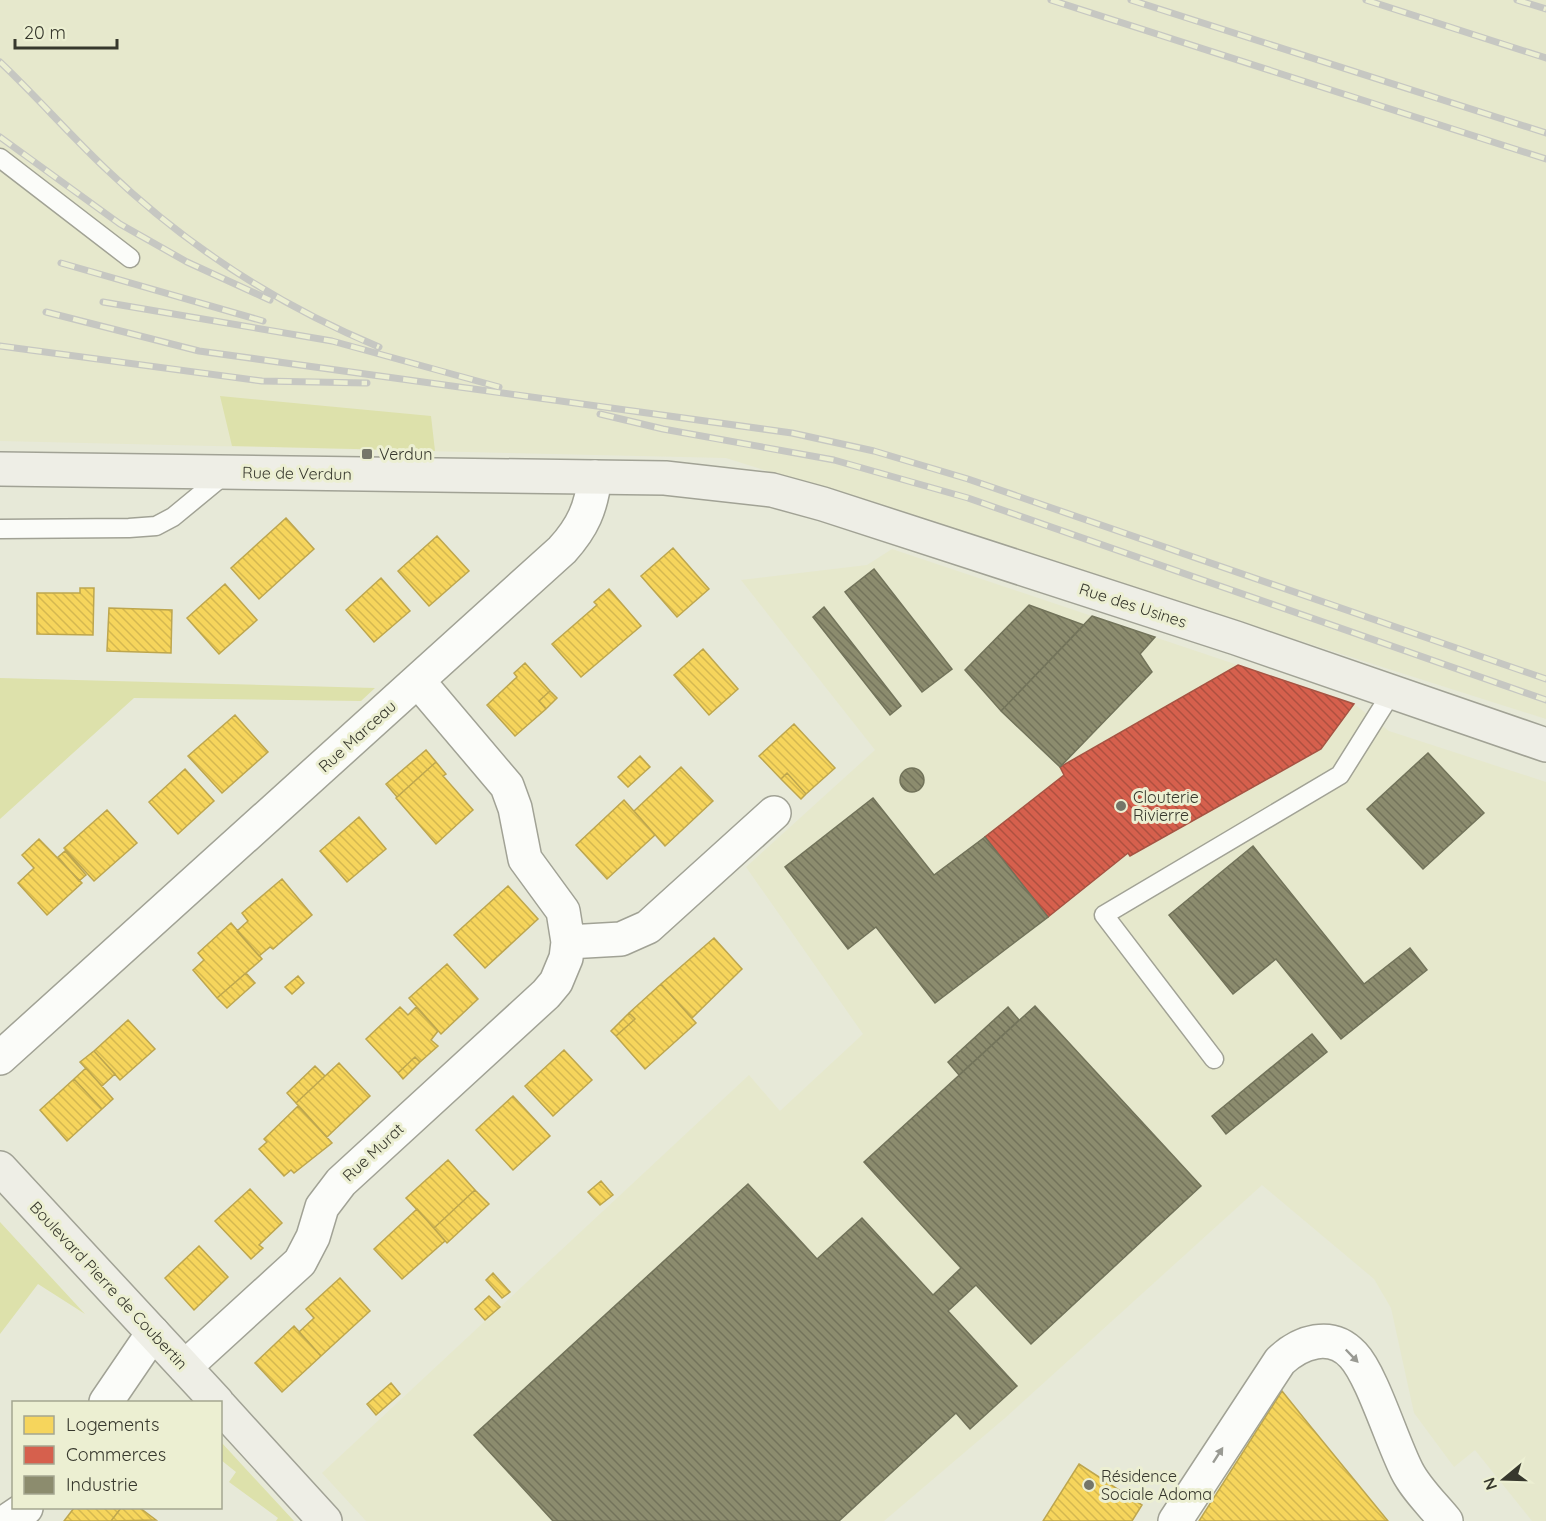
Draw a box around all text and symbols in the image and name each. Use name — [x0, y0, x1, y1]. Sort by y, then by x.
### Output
scale bar — [15, 12, 117, 50]
text: 20 m — [24, 21, 66, 44]
place label: Verdun — [379, 444, 432, 464]
marker: Verdun — [360, 447, 374, 461]
street label: Rue de Verdun — [242, 462, 352, 484]
street label: Rue des Usines — [1077, 578, 1189, 632]
street label: Rue Marceau — [314, 696, 400, 776]
place label: Clouterie Rivierre — [1133, 787, 1199, 825]
marker: Clouterie Rivierre — [1114, 799, 1128, 813]
street label: Rue Murat — [338, 1119, 408, 1185]
street label: Boulevard Pierre de Coubertin — [26, 1197, 192, 1373]
one-way arrow — [1345, 1348, 1359, 1363]
legend — [12, 1401, 222, 1509]
text: Logements — [66, 1413, 159, 1436]
text: Commerces — [66, 1443, 166, 1466]
one-way arrow — [1213, 1446, 1224, 1463]
north arrow — [1474, 1449, 1534, 1509]
place label: Résidence Sociale Adoma — [1101, 1466, 1212, 1504]
text: Industrie — [66, 1473, 138, 1496]
text: N — [1478, 1475, 1501, 1493]
marker: Résidence Sociale Adoma — [1082, 1478, 1096, 1492]

